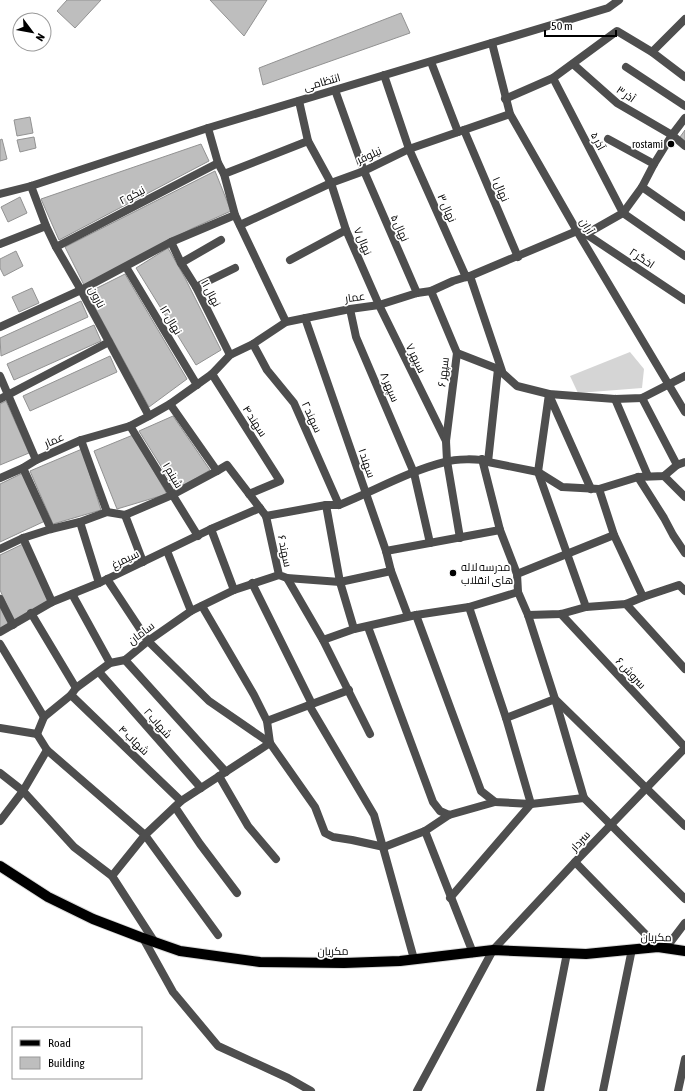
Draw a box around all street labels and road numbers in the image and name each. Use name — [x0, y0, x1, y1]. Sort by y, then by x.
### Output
street label: انتظامی — [302, 71, 342, 94]
street label: آذر ۳ — [614, 83, 638, 106]
street label: آذر ۵ — [588, 130, 608, 153]
street label: نیلوفر — [354, 144, 384, 167]
street label: نهال ۱ — [490, 175, 512, 204]
street label: نیکو ۲ — [117, 183, 147, 207]
street label: نهال ۳ — [435, 192, 459, 224]
street label: نهال ۵ — [388, 213, 411, 244]
street label: آران — [577, 216, 596, 237]
street label: نهال ۷ — [351, 225, 374, 257]
street label: اخگر ۲ — [627, 245, 657, 271]
street label: نهال ۱۱ — [198, 277, 223, 309]
street label: نارون — [86, 284, 108, 310]
street label: عمار — [343, 290, 366, 305]
street label: نهال ۱۲ — [157, 303, 184, 337]
street label: سپهر ۷ — [403, 341, 428, 375]
street label: سپهر ۶ — [435, 357, 452, 388]
street label: سپهر ۸ — [377, 370, 402, 404]
street label: سهند ۲ — [299, 400, 324, 435]
street label: سهند ۴ — [240, 403, 269, 439]
street label: عمار — [41, 431, 66, 451]
street label: سهند ۱ — [355, 447, 378, 480]
street label: شبنم ۱ — [159, 460, 185, 491]
street label: سهند ۶ — [275, 534, 294, 568]
street label: سیمرغ — [109, 547, 142, 573]
street label: سامان — [125, 619, 157, 648]
street label: سروش ۶ — [613, 655, 648, 692]
street label: شهاب ۲ — [141, 706, 174, 741]
street label: شهاب ۴ — [116, 723, 152, 758]
street label: سردار — [567, 828, 593, 855]
street label: مکریان — [640, 931, 672, 944]
street label: مکریان — [317, 945, 349, 958]

